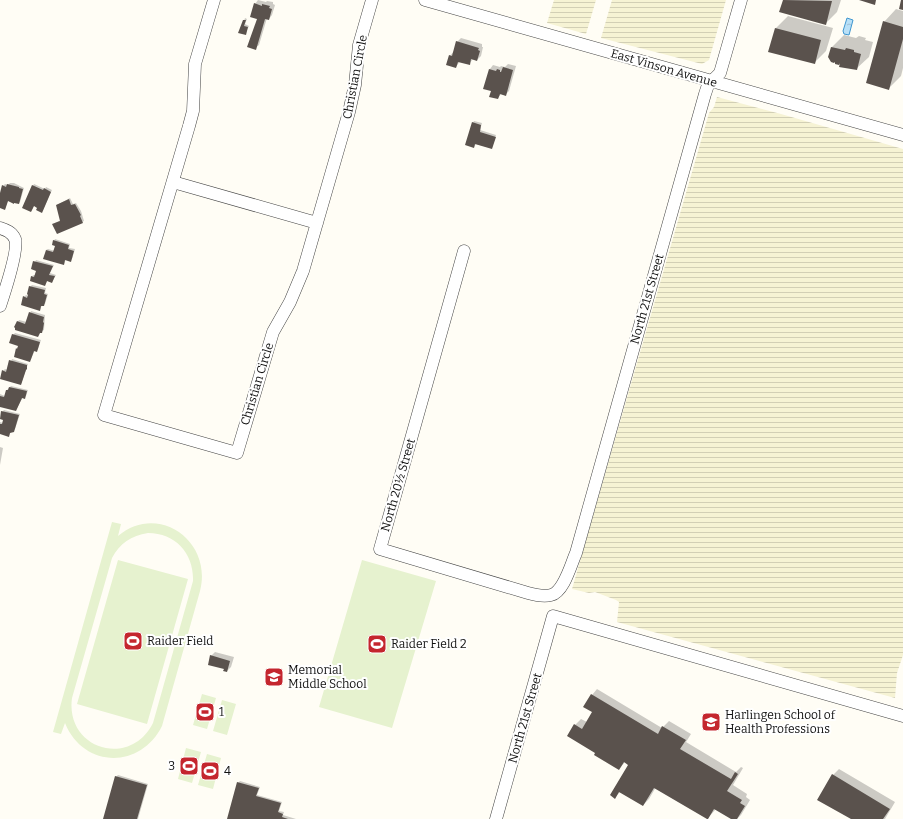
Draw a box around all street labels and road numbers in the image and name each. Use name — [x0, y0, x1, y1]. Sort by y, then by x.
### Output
street label: Christian Circle — [340, 34, 370, 120]
street label: East Vinson Avenue — [609, 46, 719, 90]
street label: North 21st Street — [627, 252, 667, 346]
street label: Christian Circle — [238, 341, 276, 427]
street label: North 20½ Street — [378, 436, 418, 533]
street label: North 21st Street — [505, 671, 545, 765]

